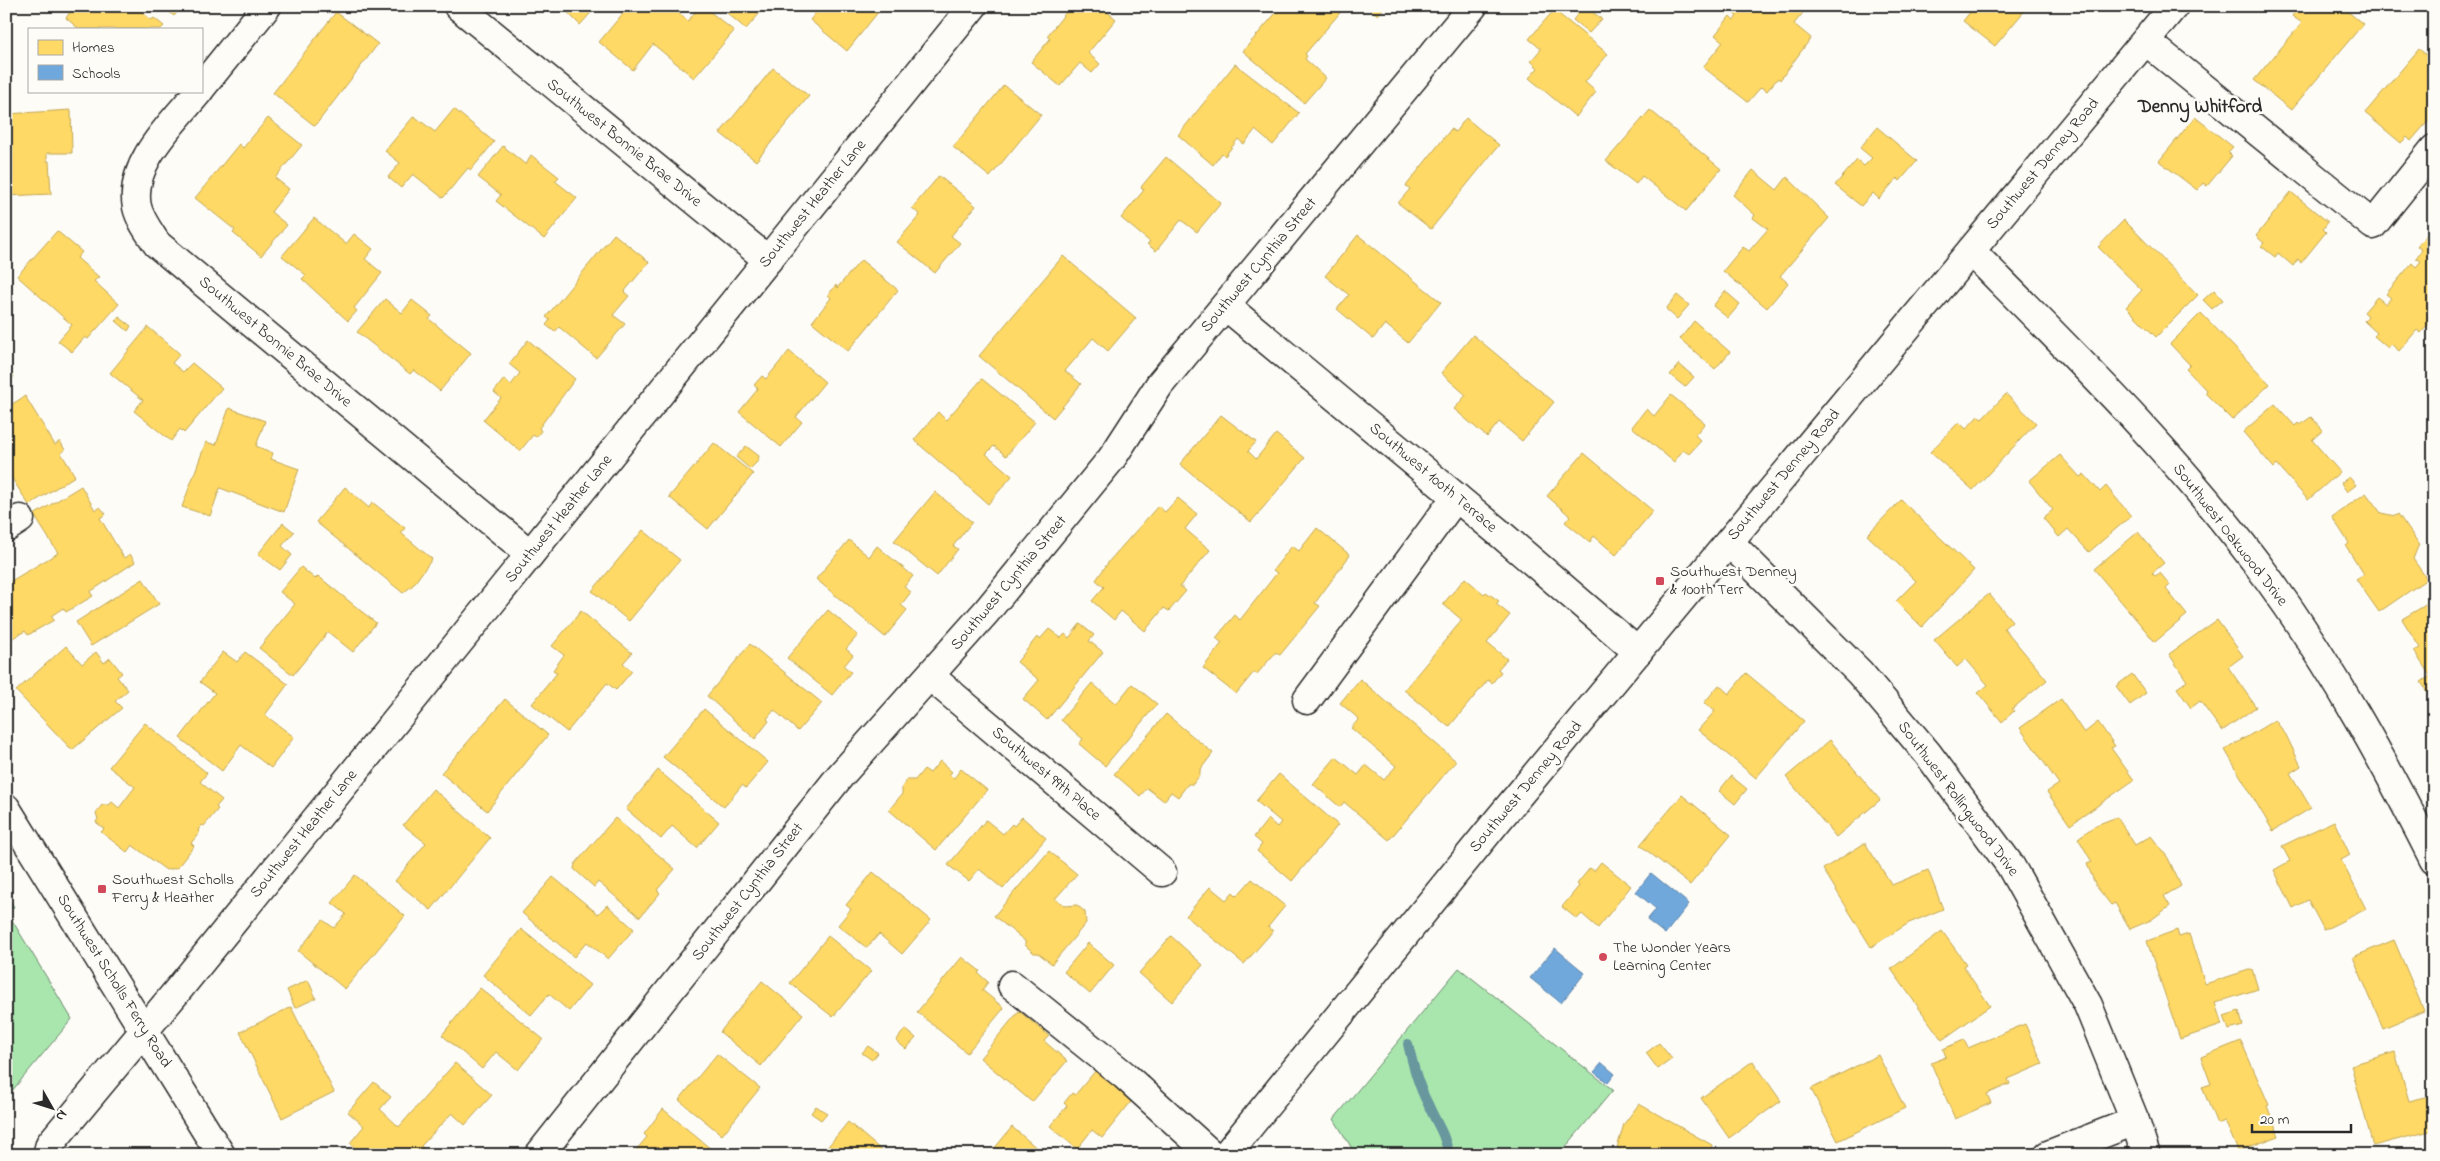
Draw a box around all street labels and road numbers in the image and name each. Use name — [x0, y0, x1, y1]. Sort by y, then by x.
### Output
street label: Southwest Bonnie Brae Drive — [541, 73, 707, 214]
street label: Southwest Denney Road — [1981, 93, 2105, 235]
street label: Southwest Heather Lane — [753, 134, 873, 274]
street label: Southwest Cynthia Street — [1195, 192, 1323, 338]
street label: Southwest Bonnie Brae Drive — [193, 271, 358, 414]
street label: Southwest Denney Road — [1722, 404, 1846, 546]
street label: Southwest 100th Terrace — [1364, 417, 1503, 539]
street label: Southwest Heather Lane — [499, 449, 619, 589]
street label: Southwest Oakwood Drive — [2167, 459, 2294, 612]
street label: Southwest Cynthia Street — [945, 510, 1073, 656]
street label: Southwest Denney Road — [1464, 716, 1588, 858]
street label: Southwest Rollingwood Drive — [1891, 716, 2025, 882]
street label: Southwest 99th Place — [986, 721, 1107, 828]
street label: Southwest Heather Lane — [244, 764, 364, 904]
street label: Southwest Cynthia Street — [686, 817, 810, 966]
street label: Southwest Scholls Ferry Road — [50, 889, 178, 1073]

